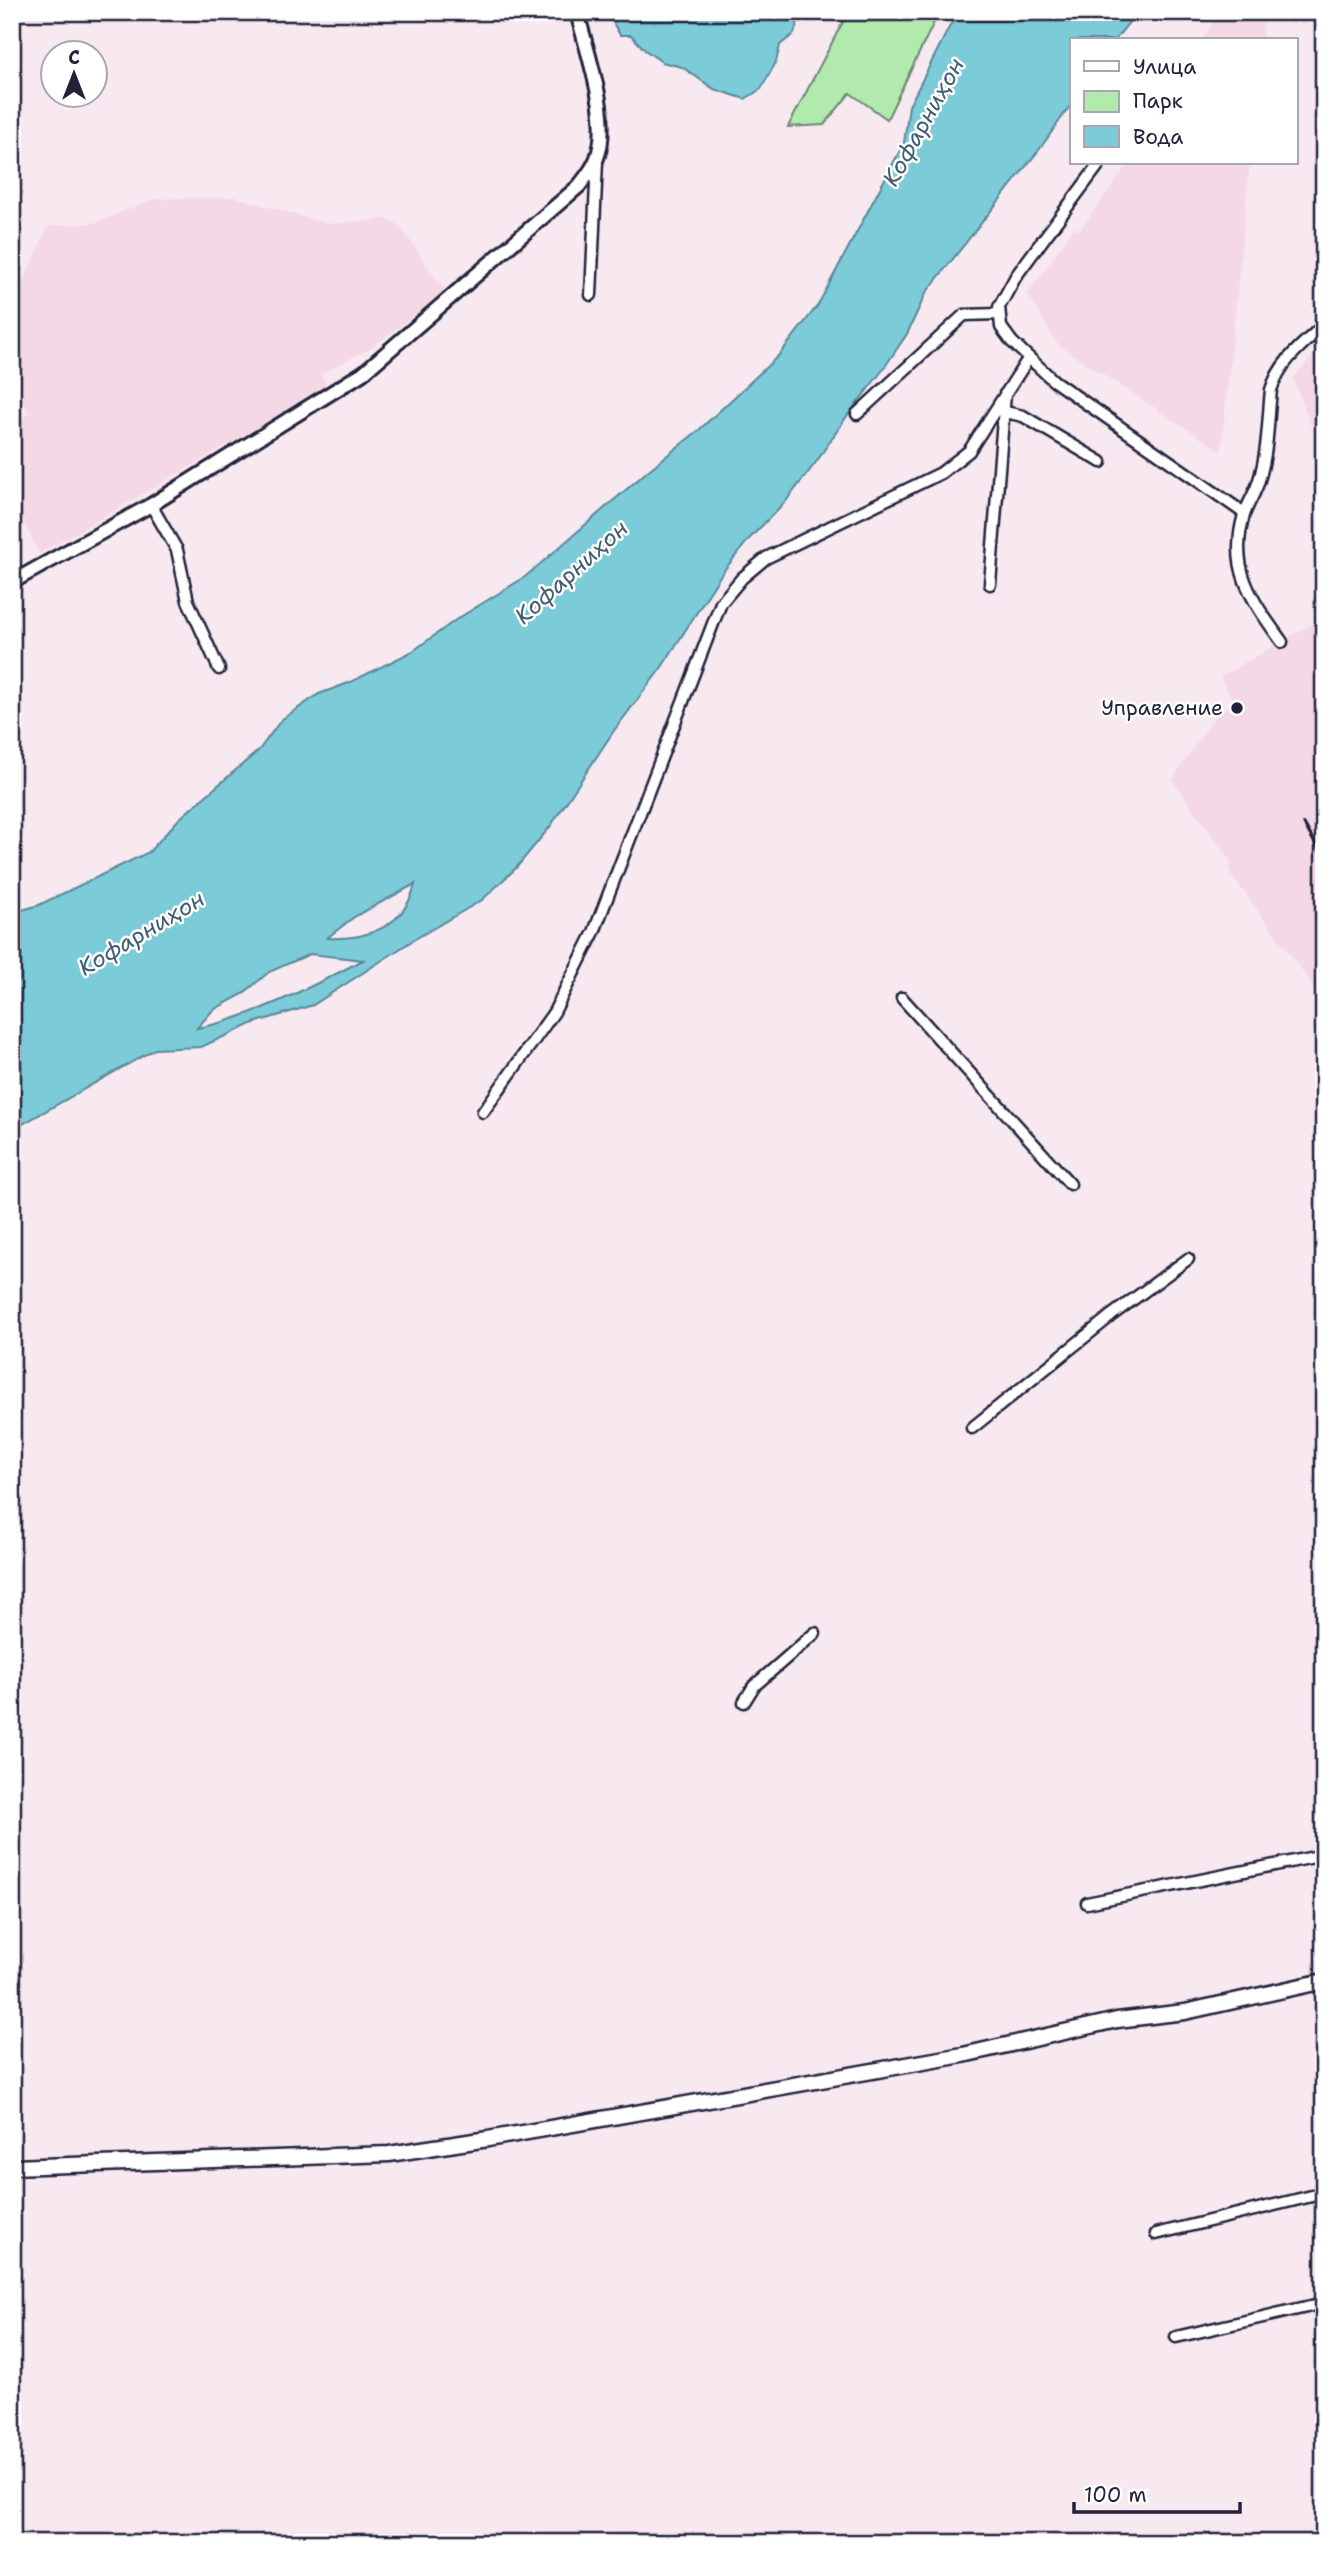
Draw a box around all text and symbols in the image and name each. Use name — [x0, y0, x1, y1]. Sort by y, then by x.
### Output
north arrow — [38, 38, 108, 108]
legend — [1070, 38, 1298, 164]
text: С — [68, 45, 80, 70]
water label: Кофарниҳон — [875, 53, 971, 191]
text: Улица — [1133, 53, 1196, 81]
text: Парк — [1133, 87, 1183, 115]
text: Вода — [1133, 123, 1183, 151]
water label: Кофарниҳон — [508, 513, 634, 631]
place label: Управление — [1101, 694, 1223, 722]
marker: Управление — [1229, 700, 1245, 716]
water label: Кофарниҳон — [72, 884, 210, 982]
scale bar — [1074, 2471, 1240, 2515]
text: 100 m — [1084, 2481, 1147, 2509]

